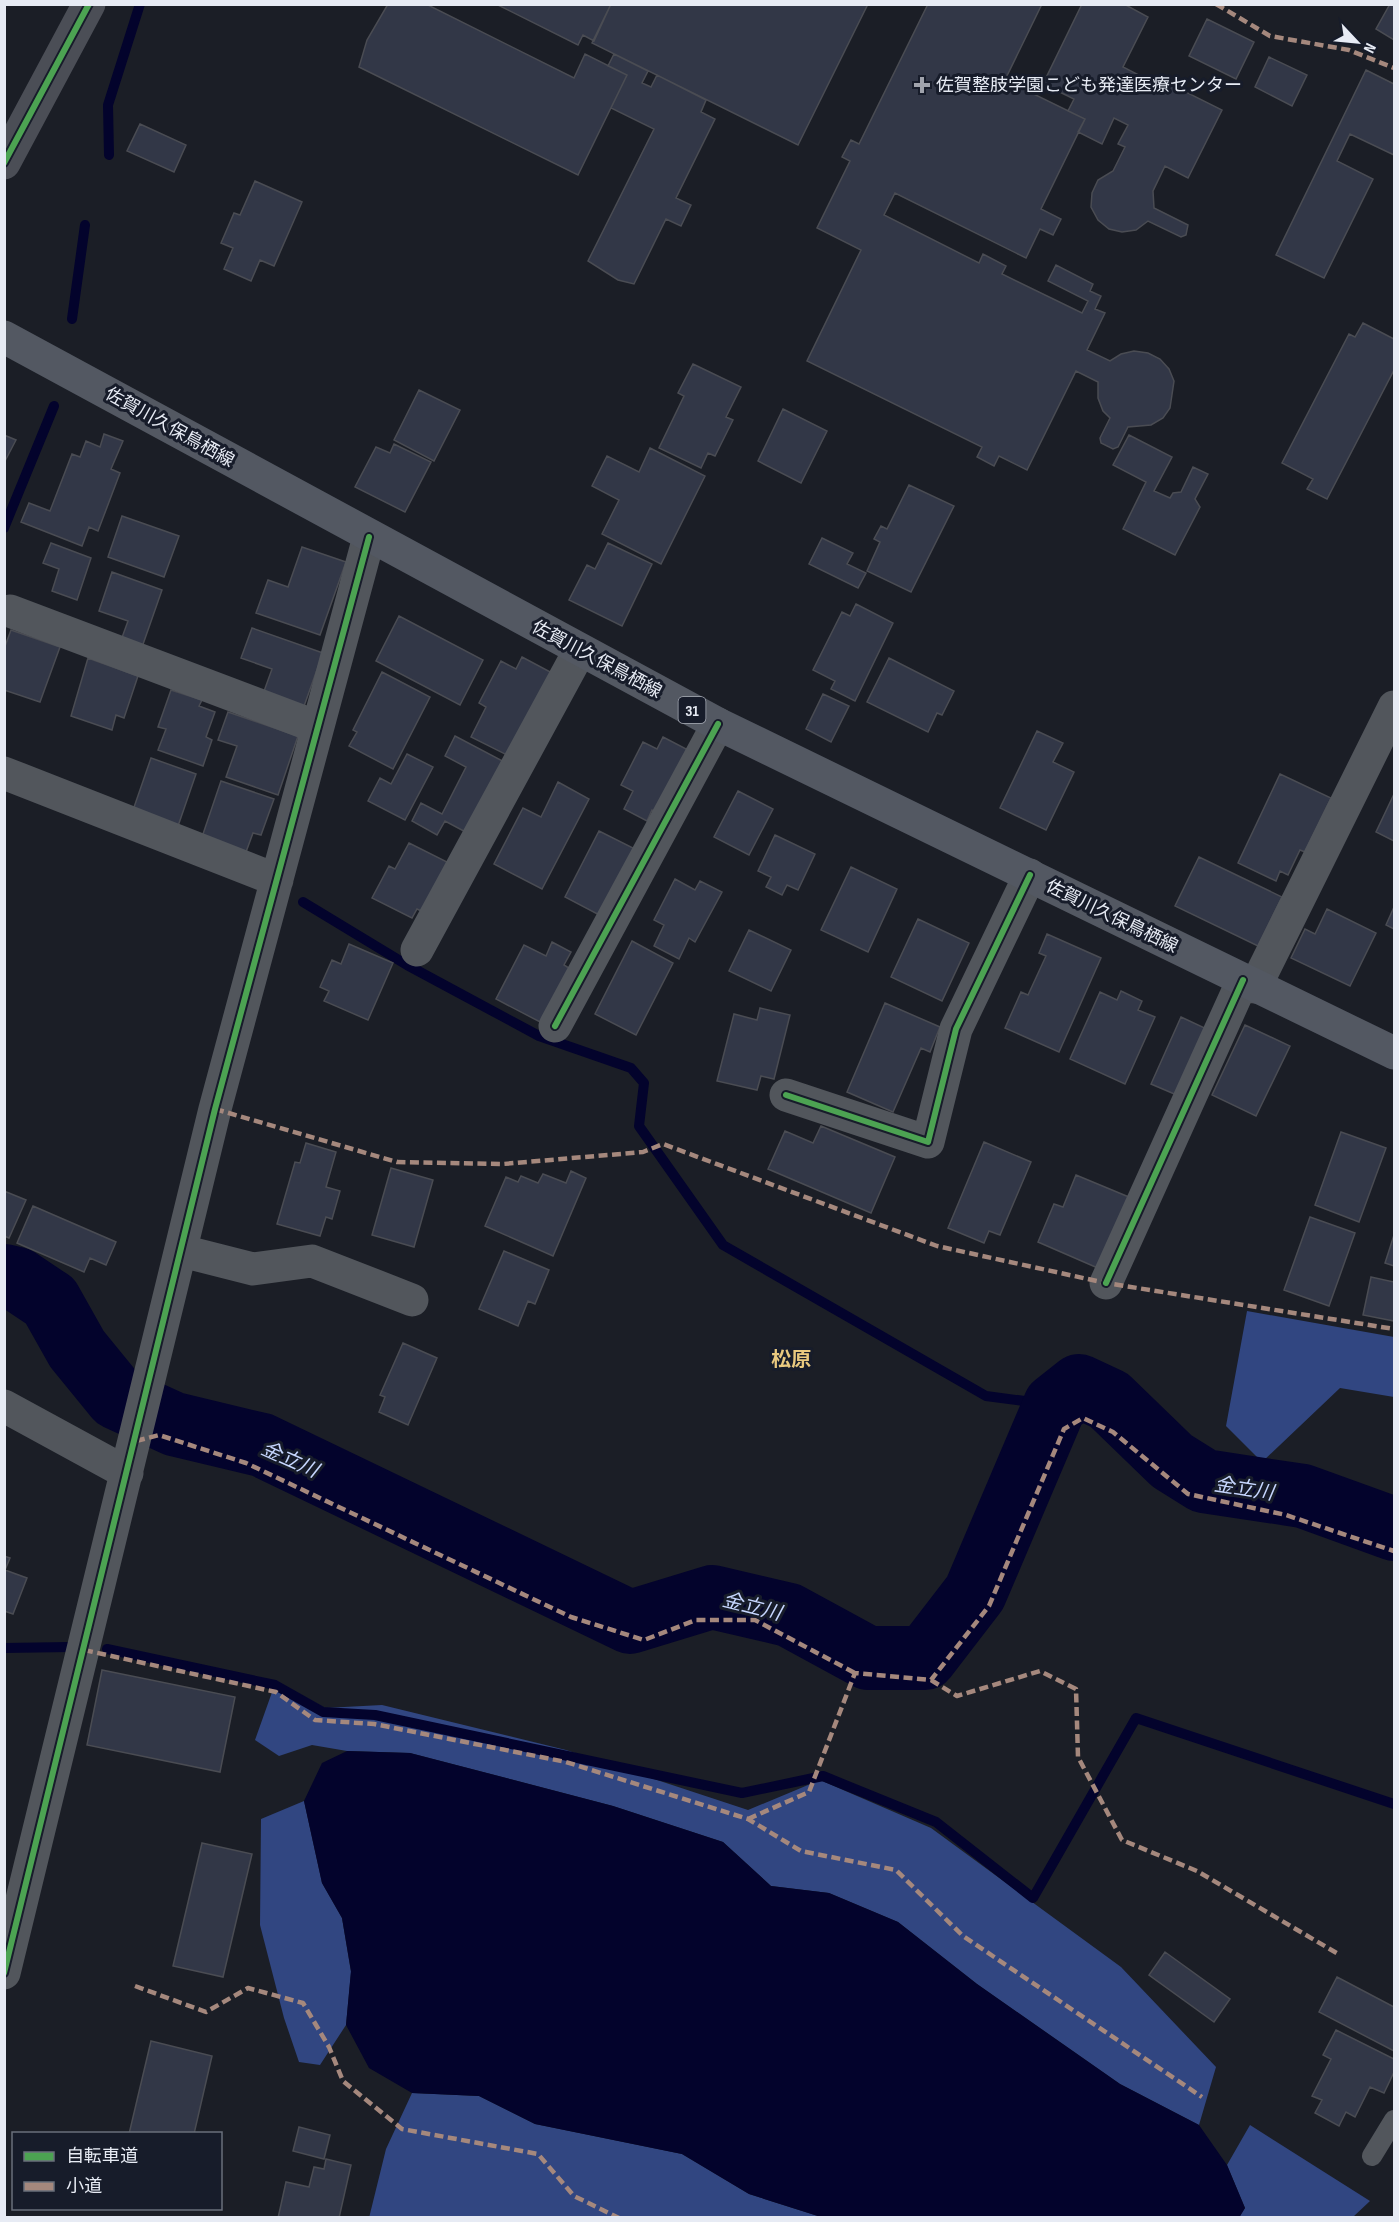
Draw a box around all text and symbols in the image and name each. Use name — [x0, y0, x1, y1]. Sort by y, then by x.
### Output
north arrow — [1327, 12, 1387, 72]
text: N — [1359, 40, 1380, 56]
place label: 佐賀整肢学園こども発達医療センター — [936, 75, 1242, 96]
marker: 佐賀整肢学園こども発達医療センター — [913, 76, 931, 94]
street label: 佐賀川久保鳥栖線 — [102, 383, 238, 472]
street label: 佐賀川久保鳥栖線 — [528, 616, 665, 703]
road number: 31 — [678, 697, 706, 723]
street label: 佐賀川久保鳥栖線 — [1042, 875, 1181, 957]
district label: 松原 — [771, 1348, 811, 1372]
water label: 金立川 — [257, 1437, 324, 1484]
water label: 金立川 — [1212, 1472, 1277, 1506]
water label: 金立川 — [720, 1588, 786, 1626]
legend — [12, 2132, 222, 2210]
text: 自転車道 — [66, 2146, 138, 2167]
text: 小道 — [66, 2176, 102, 2197]

